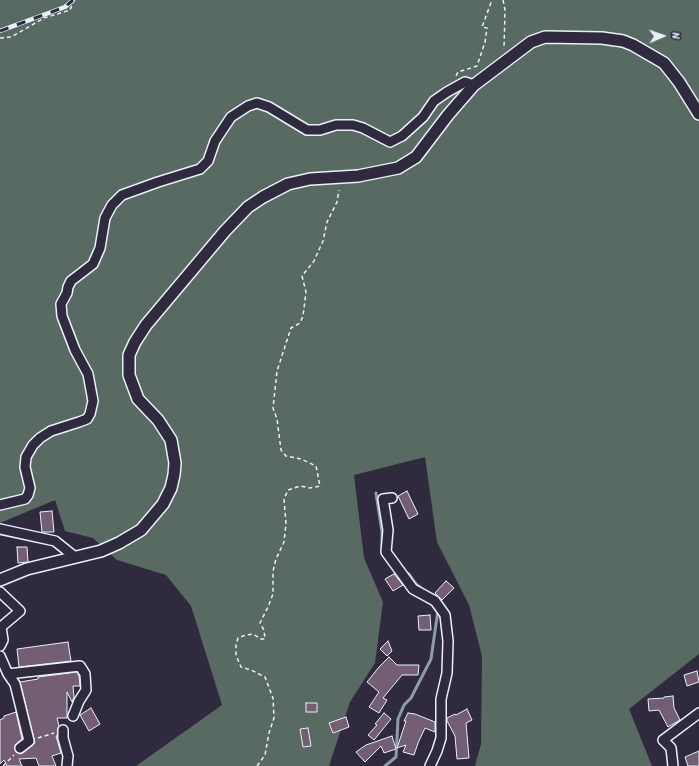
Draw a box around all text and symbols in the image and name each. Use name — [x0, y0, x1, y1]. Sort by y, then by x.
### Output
north arrow — [643, 16, 683, 56]
text: N — [666, 32, 684, 39]

